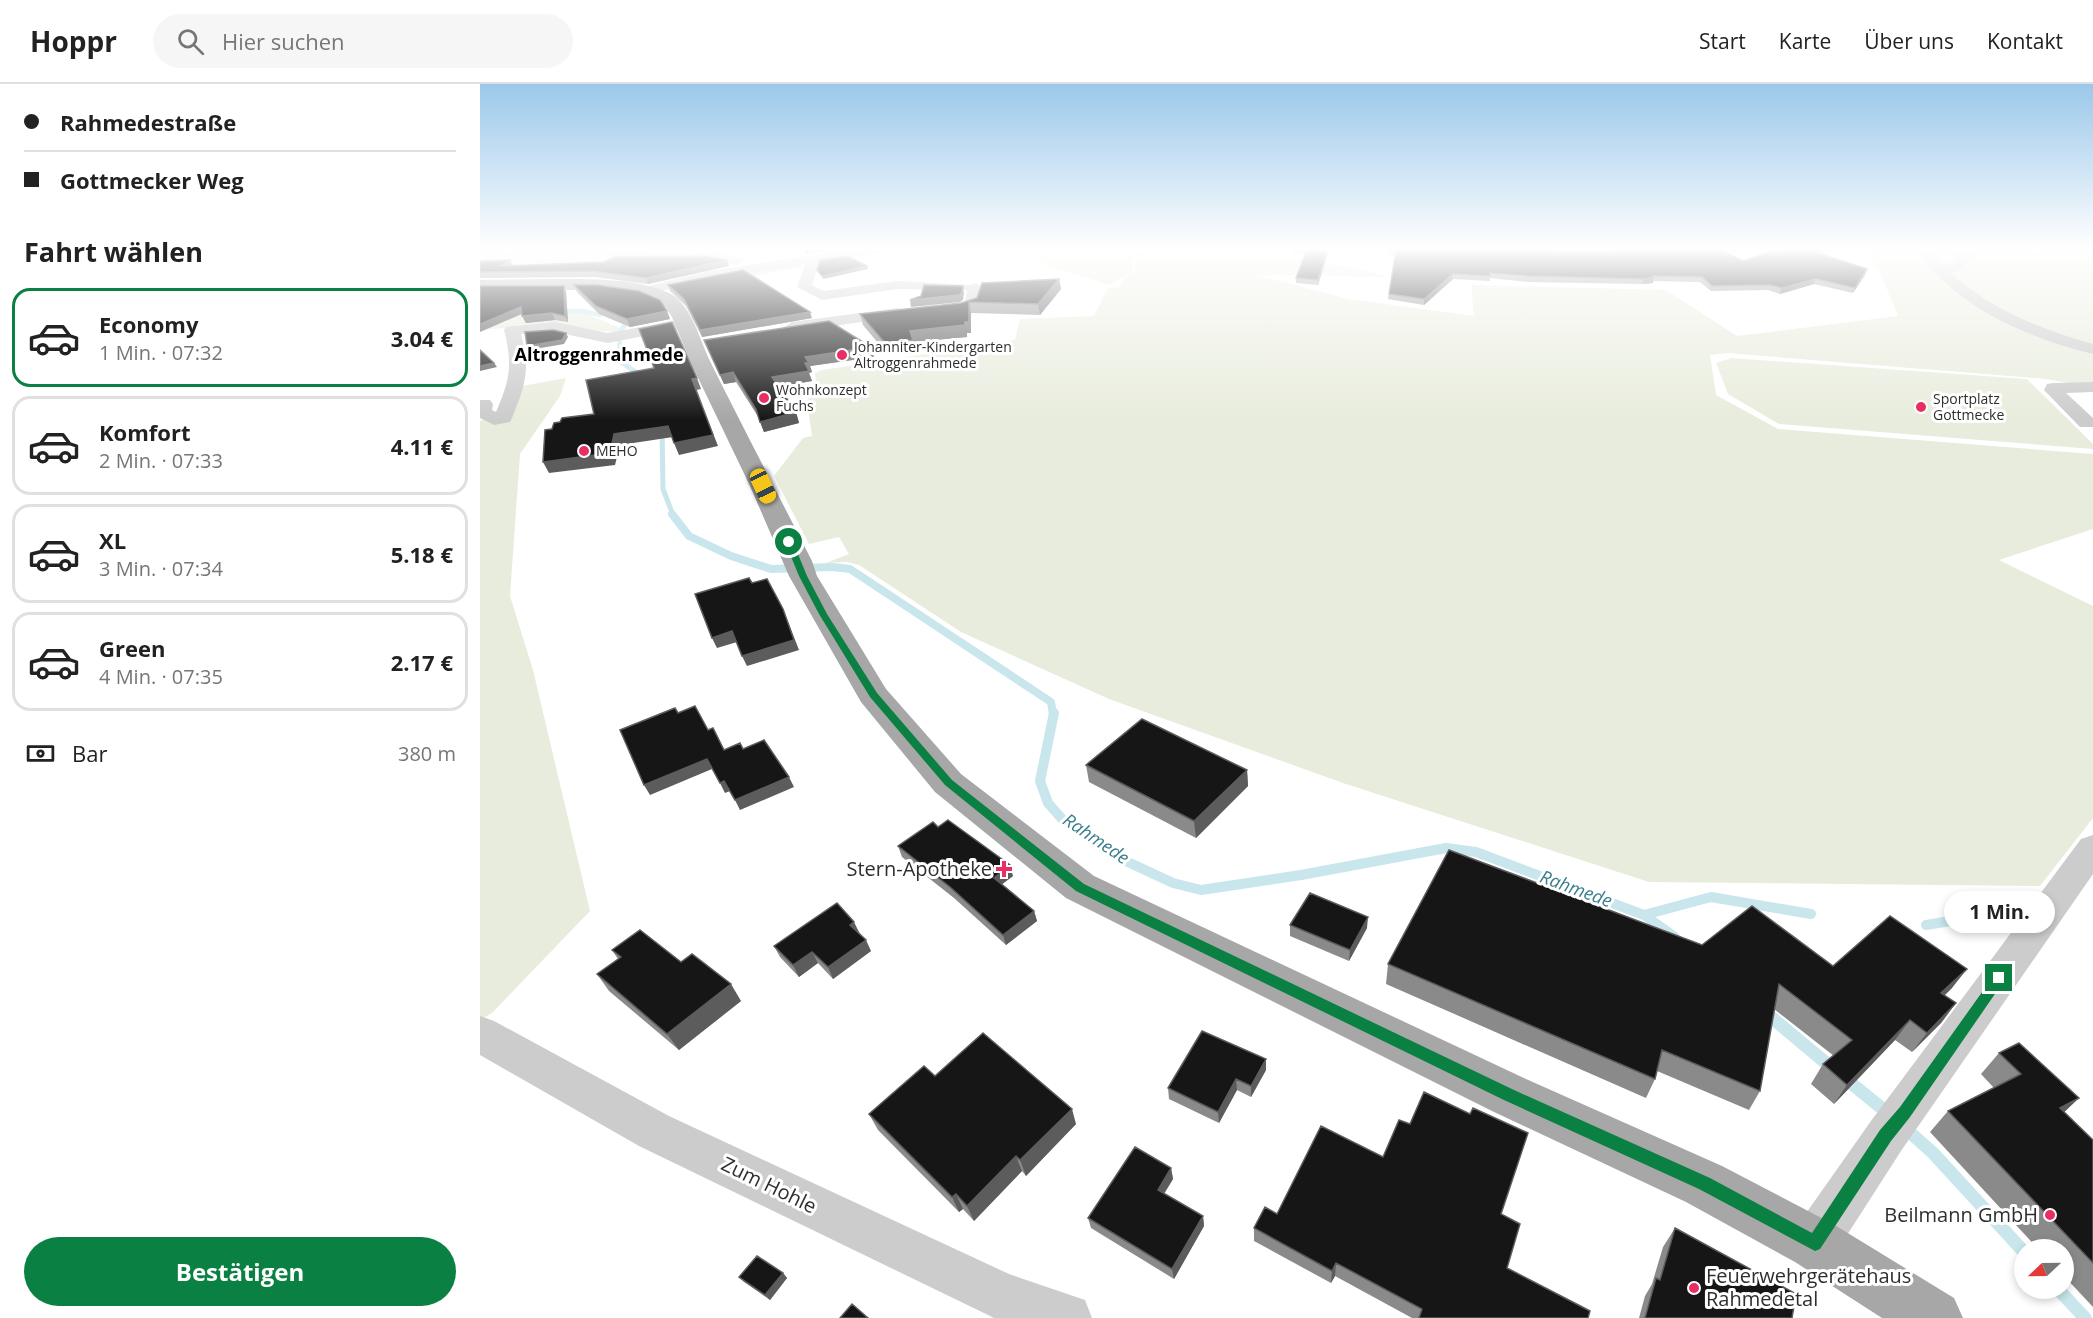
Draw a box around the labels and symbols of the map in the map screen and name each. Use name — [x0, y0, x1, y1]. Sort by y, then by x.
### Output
place label: Johanniter-Kindergarten Altroggenrahmede — [852, 337, 1012, 372]
district label: Altroggenrahmede — [514, 342, 684, 366]
marker: Johanniter-Kindergarten Altroggenrahmede — [835, 348, 849, 362]
place label: Wohnkonzept Fuchs — [776, 380, 867, 415]
place label: Sportplatz Gottmecke — [1933, 389, 2004, 424]
marker: Wohnkonzept Fuchs — [757, 391, 771, 405]
marker: Sportplatz Gottmecke — [1914, 400, 1928, 414]
place label: MEHO — [596, 441, 638, 460]
marker: MEHO — [577, 444, 591, 458]
car — [747, 466, 779, 506]
route start — [775, 528, 802, 555]
water label: Rahmede — [1059, 807, 1134, 869]
place label: Stern-Apotheke — [847, 855, 992, 882]
marker: Stern-Apotheke — [997, 862, 1011, 876]
water label: Rahmede — [1537, 864, 1616, 912]
callout: 1 Min. — [1944, 891, 2054, 933]
route end — [1985, 964, 2012, 991]
street label: Zum Hohle — [717, 1150, 821, 1219]
place label: Beilmann GmbH — [1884, 1201, 2038, 1228]
marker: Beilmann GmbH — [2043, 1208, 2057, 1222]
north arrow — [2014, 1239, 2074, 1299]
place label: Feuerwehrgerätehaus Rahmedetal — [1706, 1262, 1911, 1312]
marker: Feuerwehrgerätehaus Rahmedetal — [1687, 1281, 1701, 1295]

